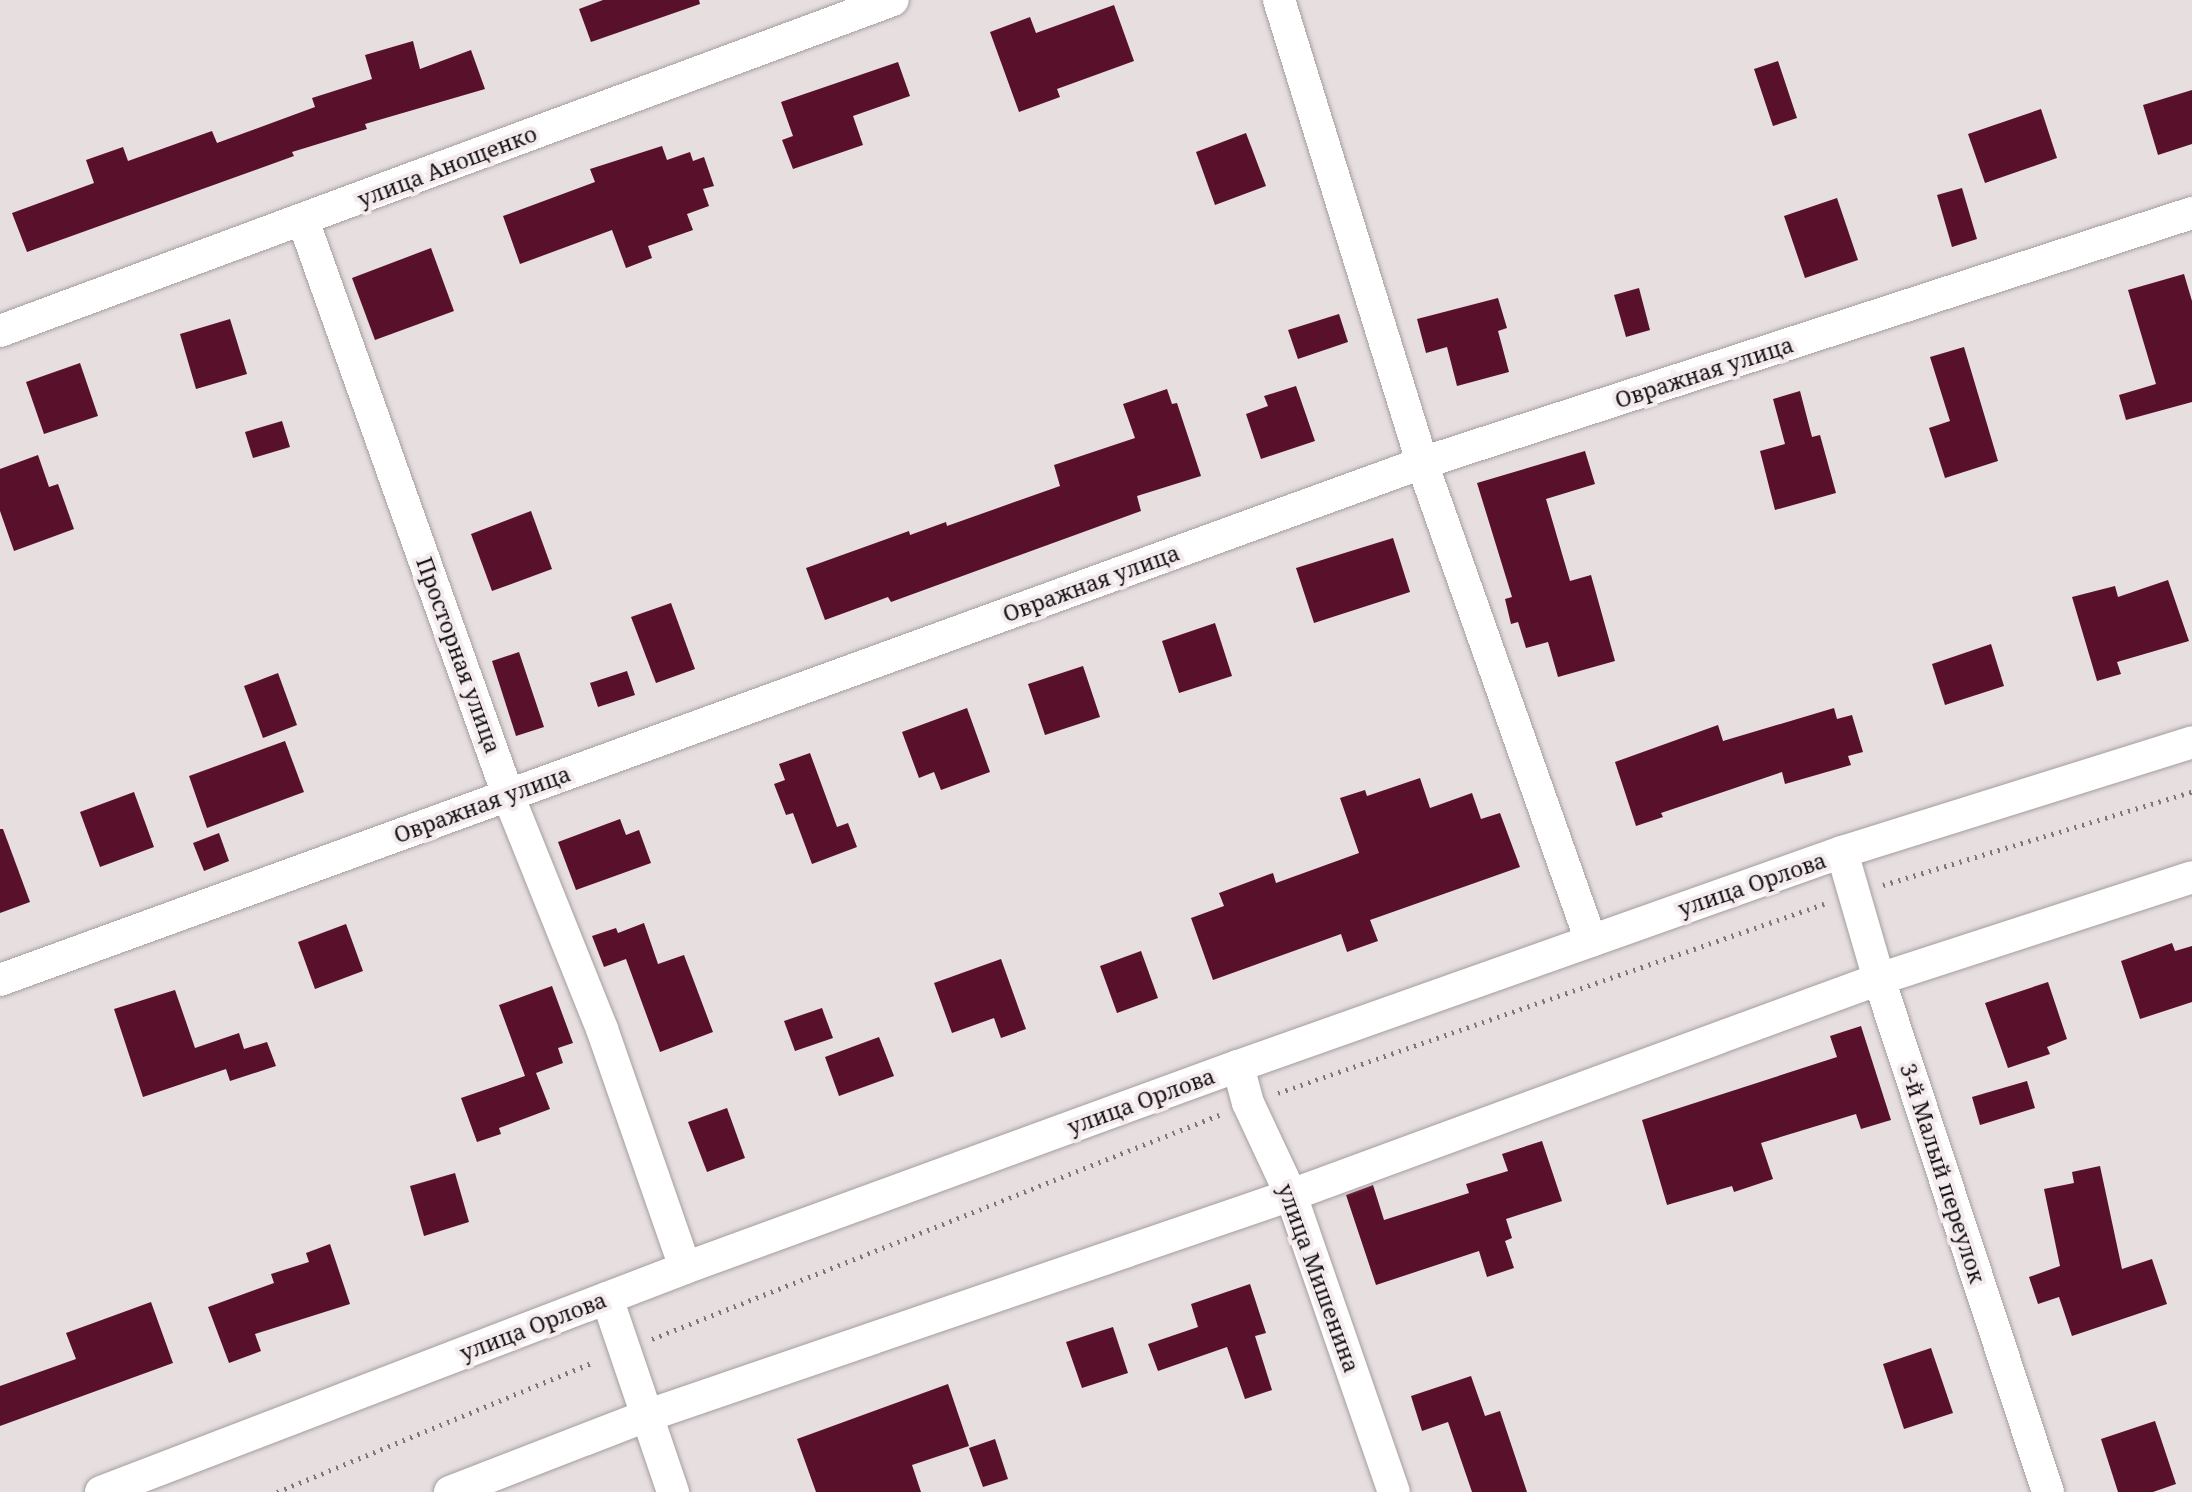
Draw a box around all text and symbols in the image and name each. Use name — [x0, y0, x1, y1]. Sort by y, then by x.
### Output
street label: улица Анощенко — [354, 120, 540, 212]
street label: Овражная улица — [1611, 331, 1797, 413]
street label: Овражная улица — [999, 539, 1183, 627]
street label: Просторная улица — [411, 553, 507, 757]
street label: Овражная улица — [390, 760, 574, 848]
street label: улица Орлова — [1675, 846, 1829, 922]
street label: 3-й Малый переулок — [1895, 1060, 1991, 1286]
street label: улица Орлова — [1064, 1062, 1218, 1140]
street label: улица Мишенина — [1273, 1180, 1365, 1376]
street label: улица Орлова — [456, 1286, 610, 1366]

